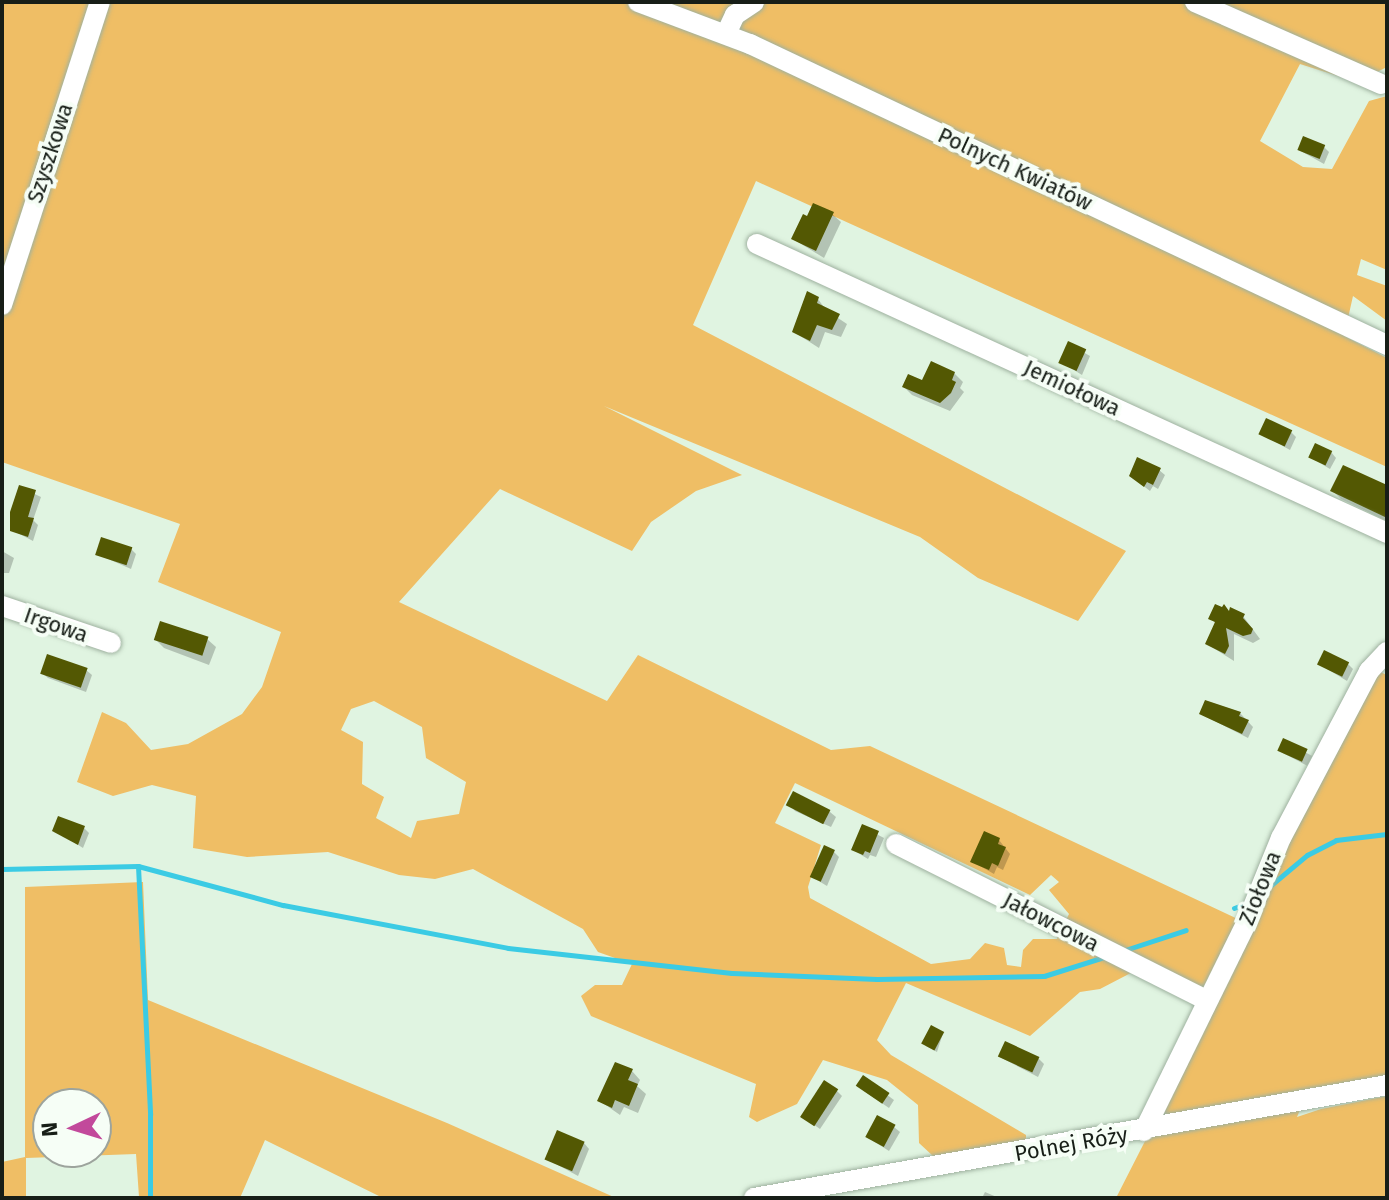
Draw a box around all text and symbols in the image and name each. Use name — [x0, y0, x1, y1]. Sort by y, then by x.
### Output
street label: Szyszkowa — [21, 100, 79, 206]
street label: Polnych Kwiatów — [934, 122, 1096, 216]
street label: Jemiołowa — [1019, 354, 1125, 422]
street label: Irgowa — [20, 602, 92, 648]
street label: Ziołowa — [1233, 847, 1287, 929]
street label: Jałowcowa — [999, 887, 1103, 957]
north arrow — [32, 1088, 112, 1168]
text: N — [36, 1121, 64, 1138]
street label: Polnej Róży — [1012, 1121, 1130, 1167]

